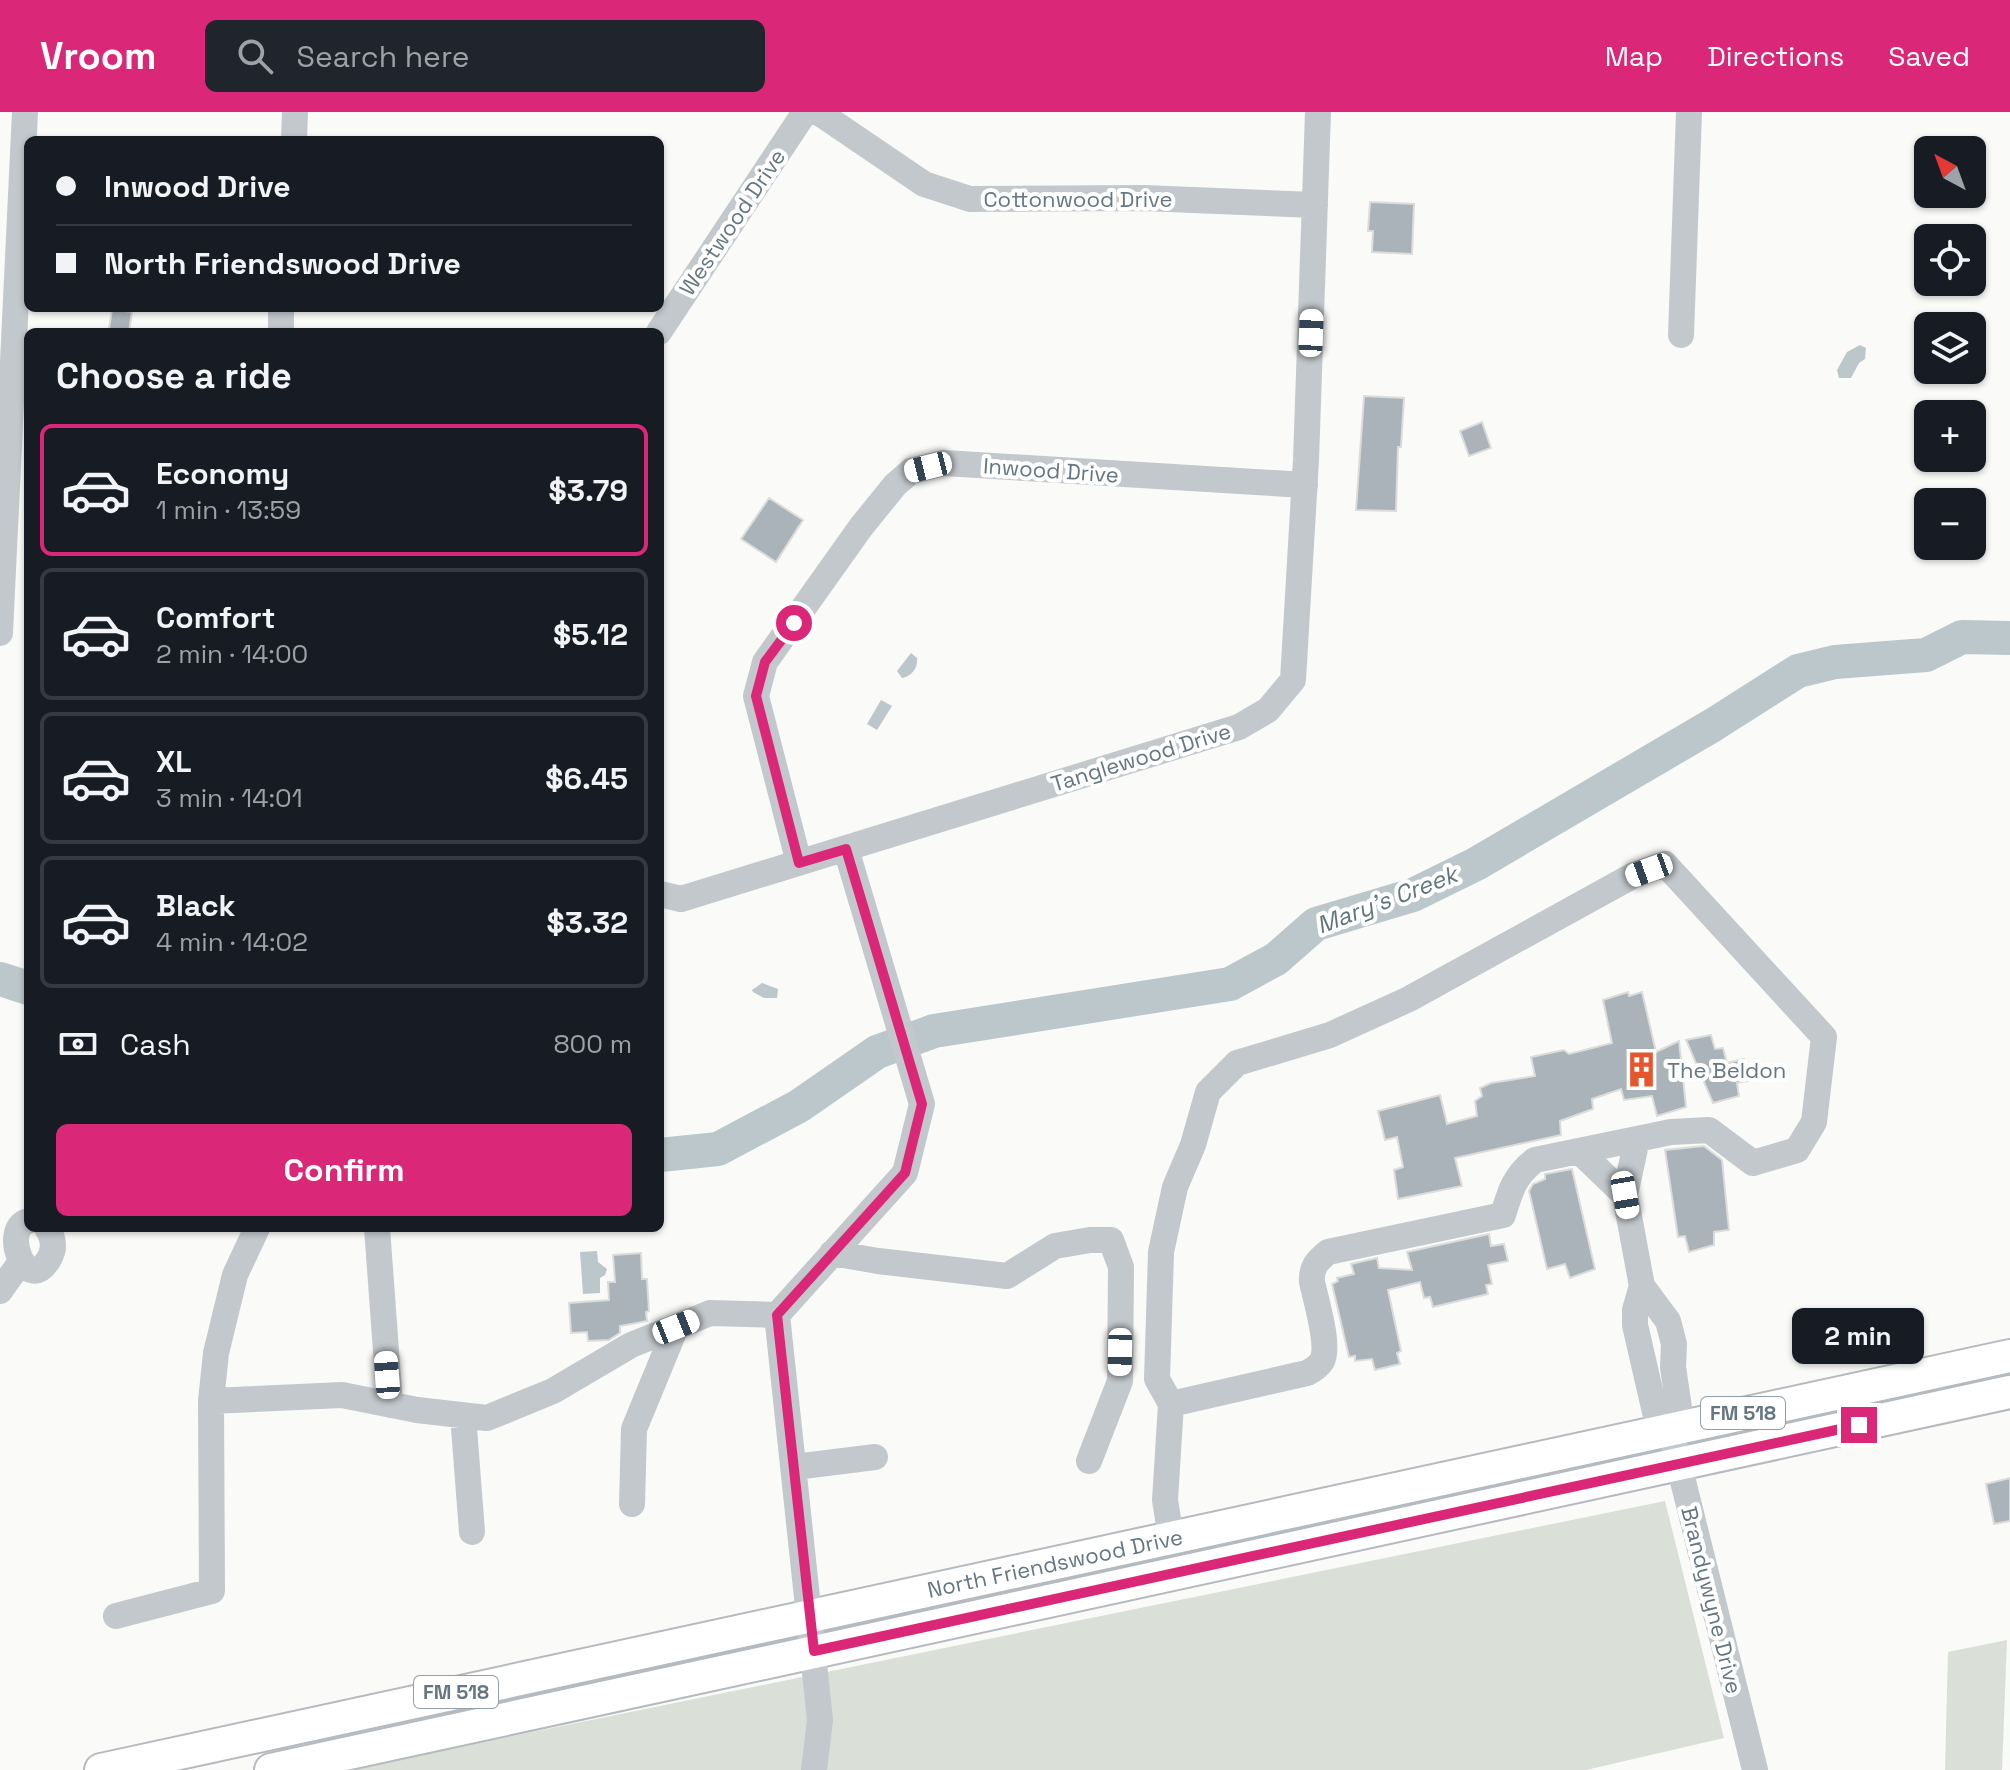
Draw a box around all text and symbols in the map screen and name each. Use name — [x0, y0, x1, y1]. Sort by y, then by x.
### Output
search box — [205, 20, 765, 92]
text: Vroom — [40, 32, 157, 80]
icon: search — [233, 34, 277, 78]
text: Search here — [297, 37, 469, 76]
text: Map — [1605, 38, 1663, 74]
text: Directions — [1707, 38, 1844, 74]
text: Saved — [1888, 38, 1970, 74]
north arrow — [1914, 136, 1986, 208]
map controls — [1914, 136, 1986, 560]
street label: Westwood Drive — [673, 143, 791, 301]
text: Inwood Drive — [104, 167, 291, 206]
street label: Cottonwood Drive — [983, 185, 1173, 213]
button: locate — [1914, 224, 1986, 296]
text: North Friendswood Drive — [104, 244, 461, 283]
car — [1298, 309, 1324, 357]
button: layers — [1914, 312, 1986, 384]
text: Choose a ride — [56, 353, 292, 399]
button: + — [1914, 400, 1986, 472]
car — [902, 450, 954, 484]
street label: Inwood Drive — [982, 451, 1120, 489]
icon: car — [60, 454, 132, 526]
text: Economy — [156, 454, 289, 493]
text: $3.79 — [549, 471, 628, 510]
button: − — [1914, 488, 1986, 560]
text: 1 min · 13:59 — [156, 493, 301, 527]
icon: car — [60, 598, 132, 670]
text: Comfort — [156, 598, 275, 637]
route start — [776, 605, 812, 641]
text: $5.12 — [553, 615, 628, 654]
text: 2 min · 14:00 — [156, 637, 308, 671]
street label: Tanglewood Drive — [1048, 716, 1234, 798]
icon: car — [60, 742, 132, 814]
text: XL — [156, 742, 192, 781]
text: $6.45 — [545, 759, 628, 798]
text: 3 min · 14:01 — [156, 781, 303, 815]
car — [1622, 851, 1676, 889]
water label: Mary's Creek — [1312, 857, 1465, 941]
icon: car — [60, 886, 132, 958]
text: Black — [156, 886, 235, 925]
text: $3.32 — [547, 903, 628, 942]
text: 4 min · 14:02 — [156, 925, 308, 959]
icon: cash — [56, 1022, 100, 1066]
text: Cash — [120, 1025, 191, 1064]
text: 800 m — [553, 1027, 632, 1061]
building icon: The Beldon — [1622, 1051, 1660, 1089]
place label: The Beldon — [1667, 1056, 1786, 1084]
button: Confirm — [56, 1124, 632, 1216]
car — [1609, 1169, 1641, 1221]
car — [649, 1307, 703, 1347]
callout: 2 min — [1793, 1309, 1925, 1365]
text: 2 min — [1824, 1319, 1892, 1353]
car — [1108, 1328, 1132, 1376]
car — [373, 1350, 401, 1400]
road number: FM 518 — [1701, 1397, 1785, 1429]
route end — [1841, 1407, 1877, 1443]
street label: Brandywyne Drive — [1675, 1503, 1749, 1697]
street label: North Friendswood Drive — [925, 1522, 1185, 1604]
road number: FM 518 — [414, 1676, 498, 1708]

